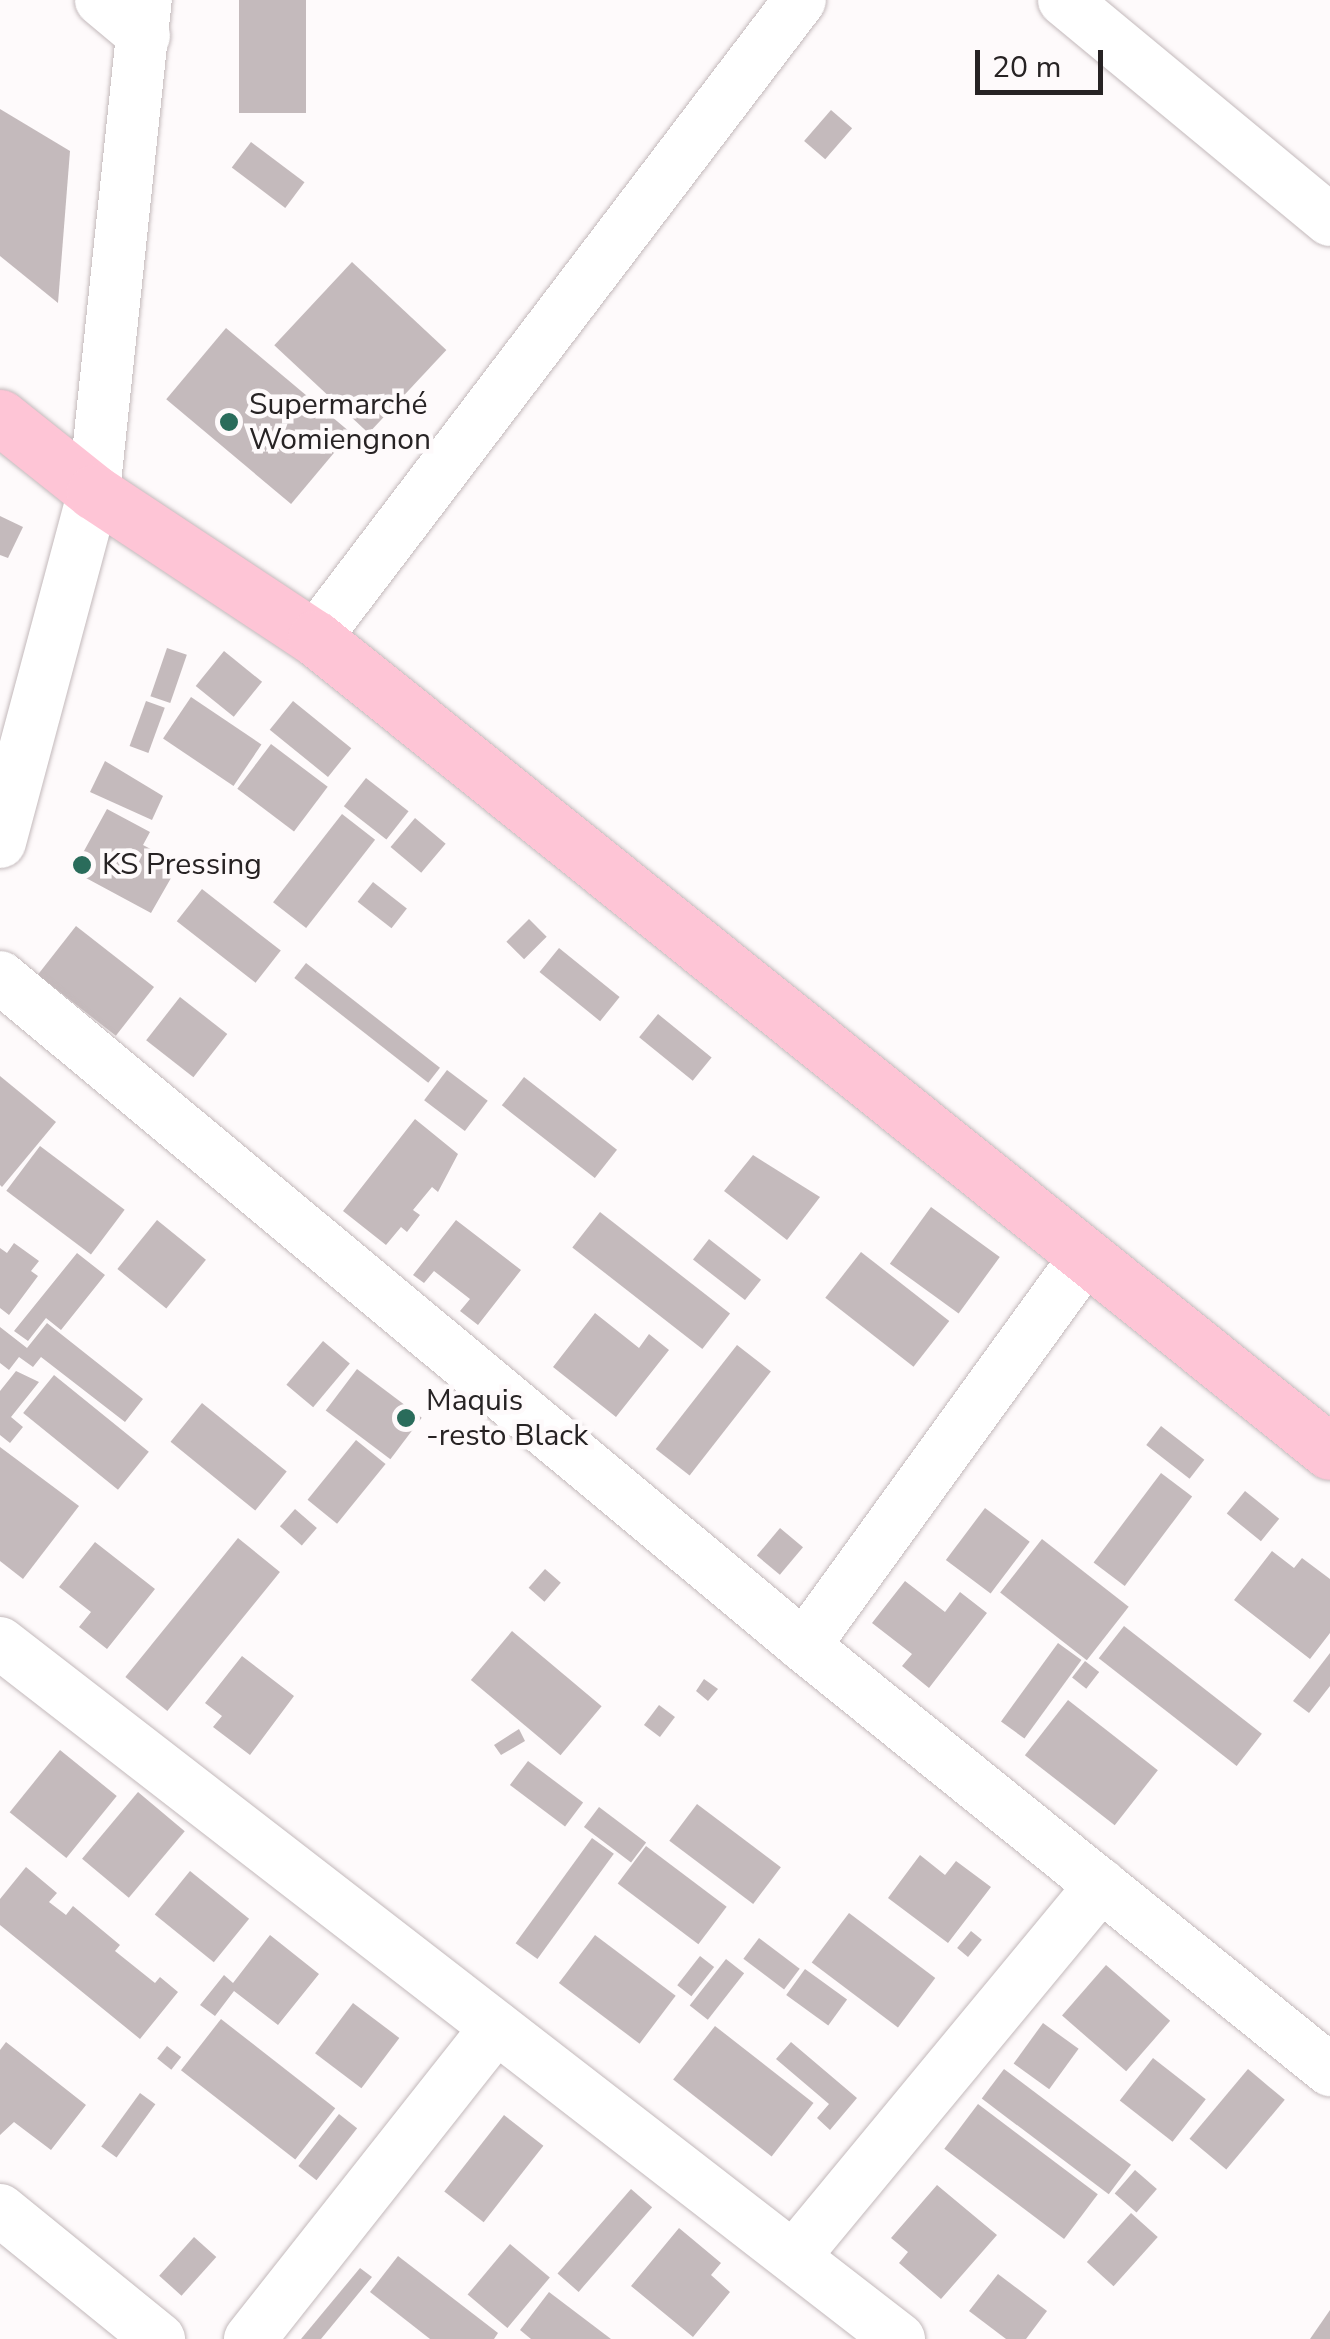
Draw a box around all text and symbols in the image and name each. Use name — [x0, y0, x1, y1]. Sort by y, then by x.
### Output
scale bar — [980, 30, 1108, 92]
text: 20 m — [992, 47, 1061, 88]
place label: Supermarché Womiengnon — [249, 387, 431, 458]
marker: Supermarché Womiengnon — [218, 411, 240, 433]
place label: KS Pressing — [102, 847, 262, 883]
marker: KS Pressing — [71, 854, 93, 876]
place label: Maquis -resto Black — [426, 1383, 588, 1454]
marker: Maquis -resto Black — [395, 1407, 417, 1429]

